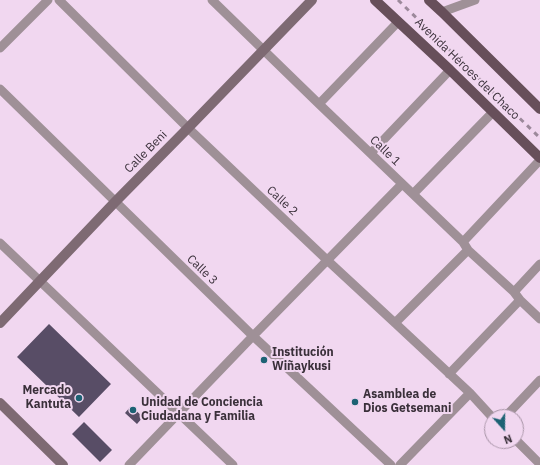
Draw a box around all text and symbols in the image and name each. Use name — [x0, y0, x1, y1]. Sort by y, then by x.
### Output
street label: Avenida Héroes del Chaco — [412, 15, 522, 123]
street label: Calle Beni — [122, 128, 170, 176]
street label: Calle 1 — [367, 133, 403, 169]
street label: Calle 2 — [264, 183, 300, 219]
street label: Calle 3 — [184, 252, 220, 288]
place label: Institución Wiñaykusi — [272, 346, 334, 374]
marker: Institución Wiñaykusi — [259, 355, 269, 365]
place label: Mercado Kantuta — [23, 384, 71, 412]
place label: Asamblea de Dios Getsemani — [363, 388, 451, 416]
marker: Mercado Kantuta — [74, 393, 84, 403]
place label: Unidad de Conciencia Ciudadana y Familia — [141, 396, 263, 424]
marker: Asamblea de Dios Getsemani — [350, 397, 360, 407]
marker: Unidad de Conciencia Ciudadana y Familia — [128, 405, 138, 415]
north arrow — [484, 409, 524, 449]
text: N — [502, 431, 514, 447]

